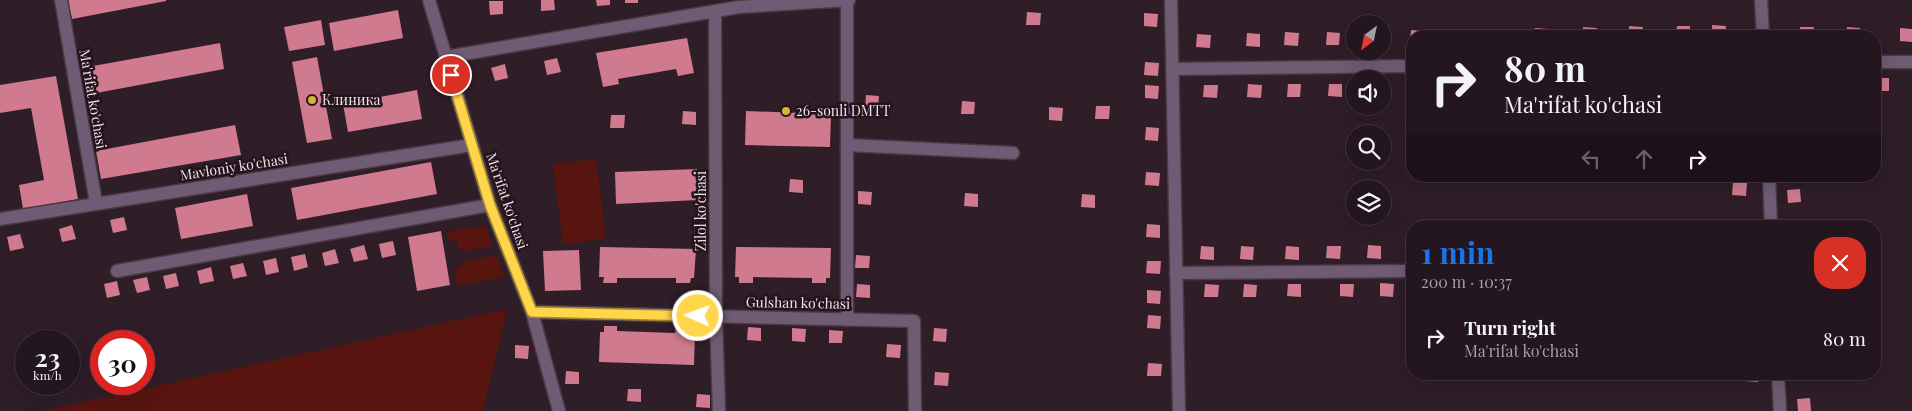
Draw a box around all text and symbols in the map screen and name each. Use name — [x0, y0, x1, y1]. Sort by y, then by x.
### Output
north arrow — [1346, 15, 1391, 60]
map controls — [1346, 15, 1391, 225]
text: 80 m — [1504, 44, 1586, 91]
street label: Ma'rifat ko'chasi — [75, 48, 112, 150]
icon: right — [1421, 50, 1486, 115]
pin — [430, 54, 472, 96]
icon: arrive — [437, 61, 465, 89]
button: sound — [1346, 70, 1391, 115]
text: Ma'rifat ko'chasi — [1504, 89, 1662, 119]
place label: Клиника — [322, 90, 380, 109]
marker: Клиника — [306, 94, 318, 106]
place label: 26-sonli DMTT — [796, 101, 891, 120]
marker: 26-sonli DMTT — [780, 105, 792, 117]
button: search — [1346, 125, 1391, 170]
icon: left — [1577, 145, 1605, 173]
icon: ahead — [1630, 145, 1658, 173]
icon: right — [1683, 145, 1711, 173]
street label: Mavloniy ko'chasi — [179, 149, 289, 184]
street label: Ma'rifat ko'chasi — [482, 150, 533, 252]
street label: Zilol ko'chasi — [691, 171, 710, 251]
button: layers — [1346, 180, 1391, 225]
text: 1 min — [1421, 232, 1495, 272]
button: close — [1814, 237, 1866, 289]
text: 200 m · 10:37 — [1421, 271, 1512, 292]
position arrow — [671, 289, 723, 341]
street label: Gulshan ko'chasi — [746, 292, 850, 313]
text: Turn right — [1464, 314, 1556, 340]
icon: right — [1421, 324, 1449, 352]
text: 80 m — [1823, 325, 1866, 351]
speed limit sign: 30 — [90, 330, 155, 395]
text: 23 — [35, 340, 60, 373]
text: Ma'rifat ko'chasi — [1464, 340, 1579, 361]
text: km/h — [33, 367, 62, 383]

